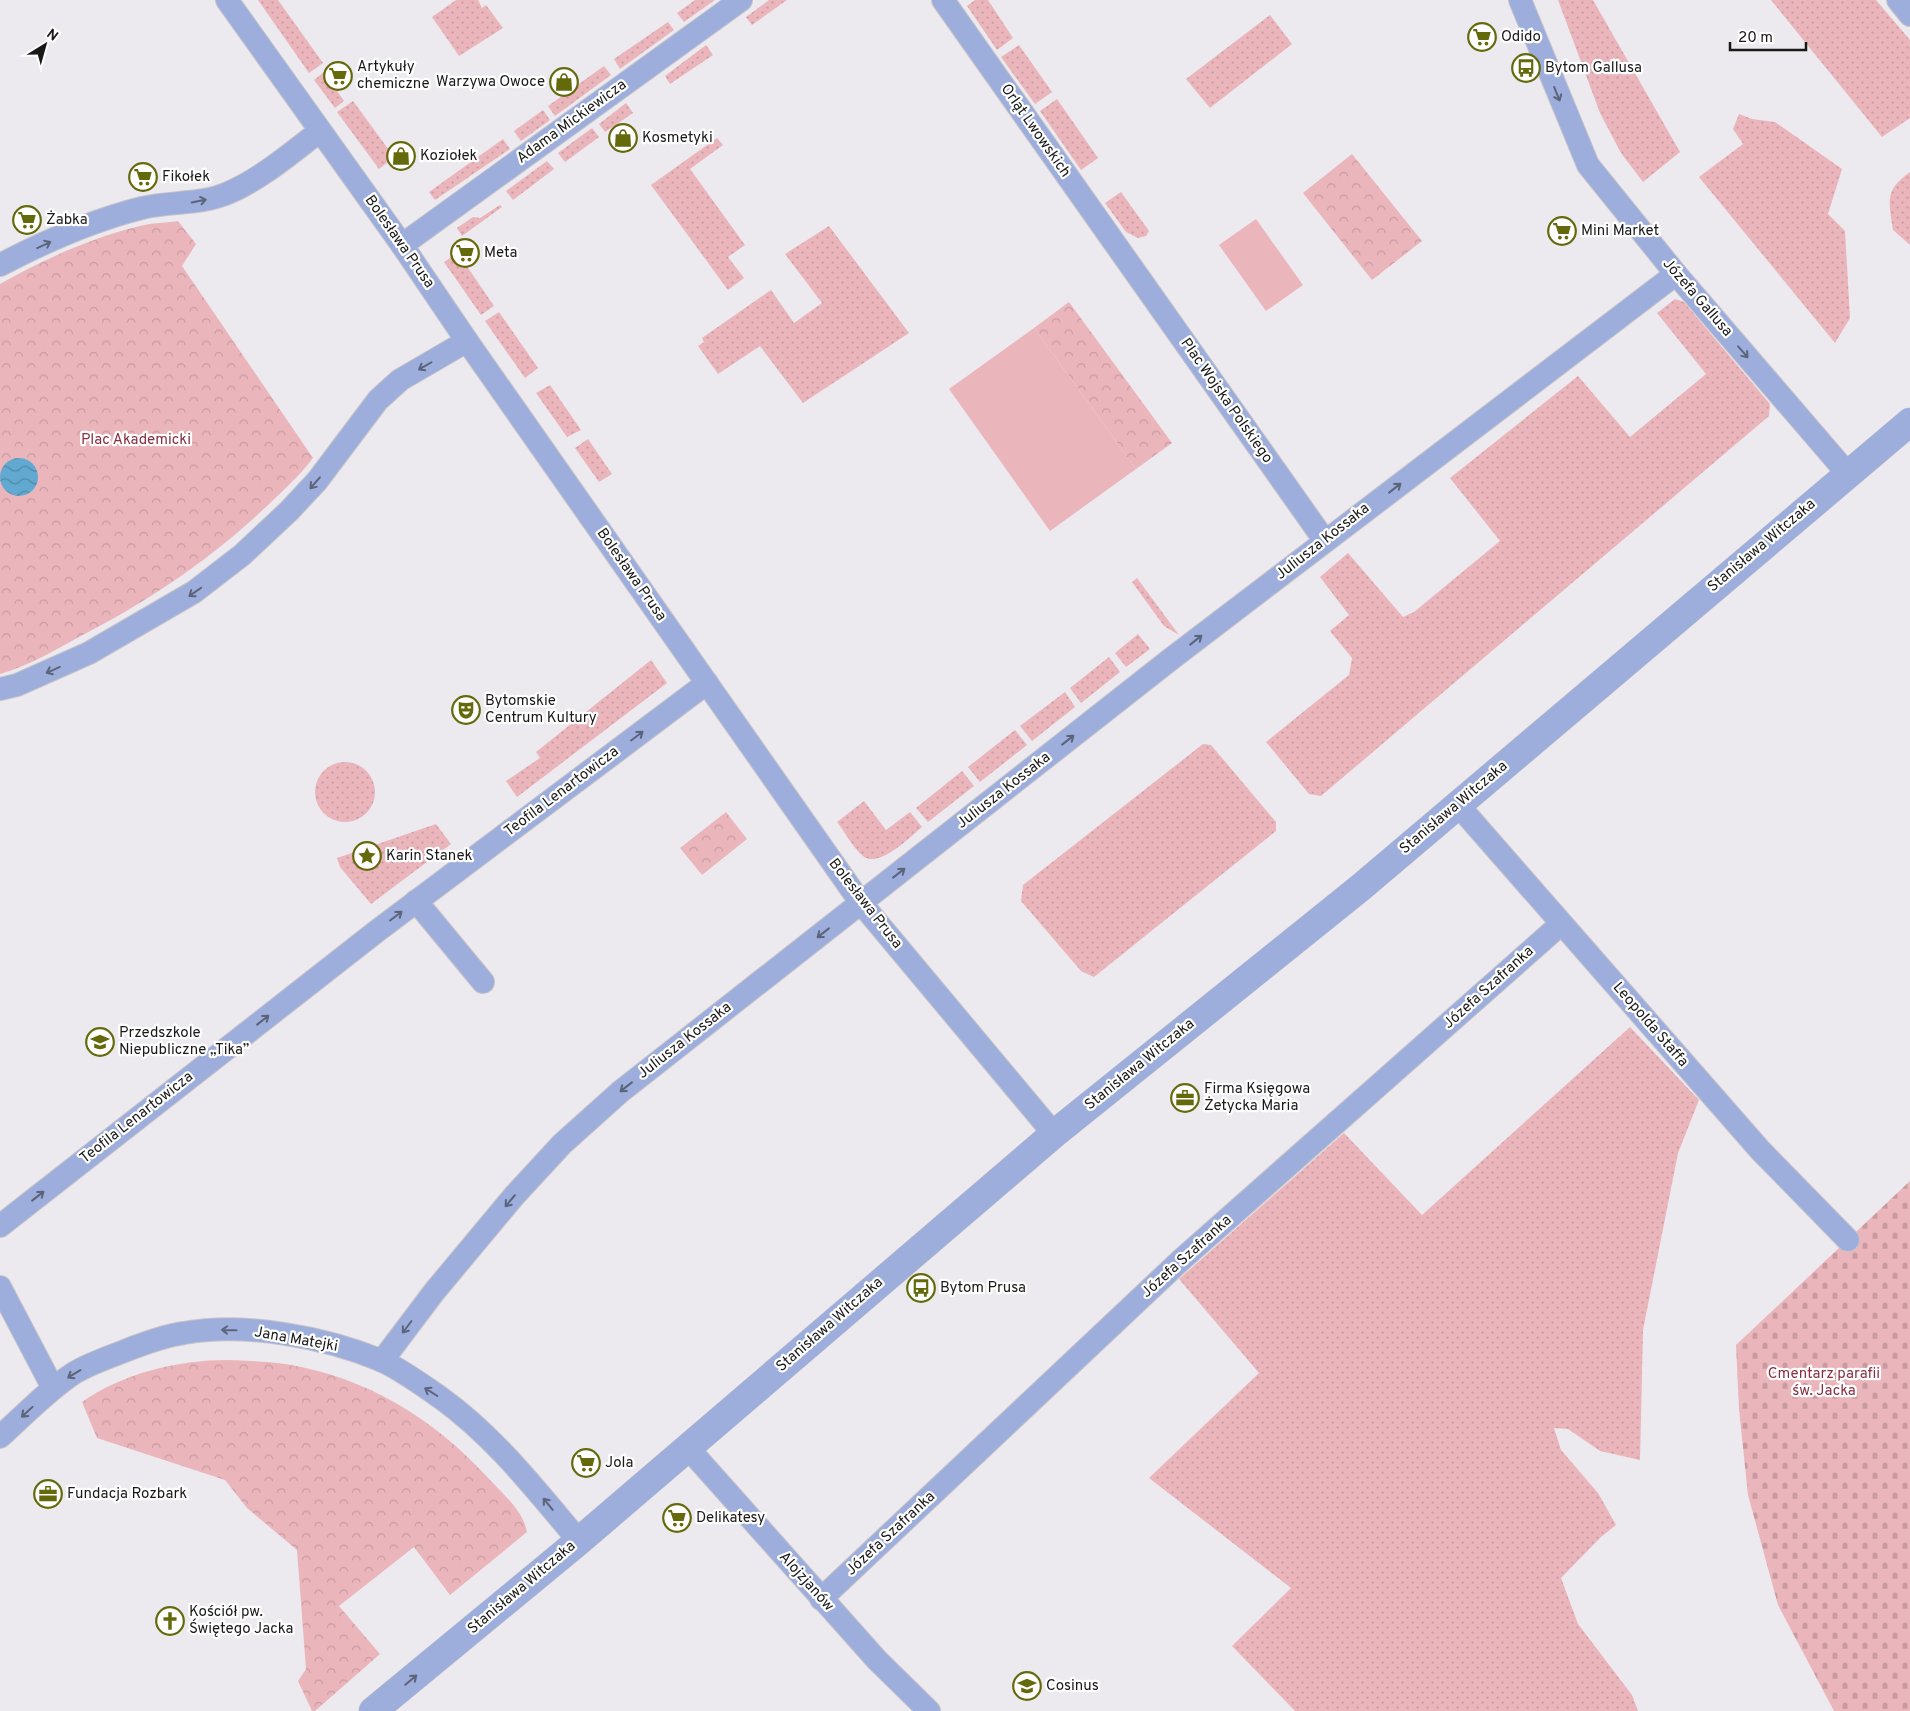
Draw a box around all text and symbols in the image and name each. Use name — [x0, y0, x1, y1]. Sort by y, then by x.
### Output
north arrow — [20, 20, 70, 70]
scale bar — [1730, 20, 1806, 52]
supermarket icon: Odido — [1467, 22, 1497, 52]
text: N — [43, 26, 61, 46]
place label: Odido — [1501, 28, 1541, 47]
text: 20 m — [1738, 29, 1773, 48]
bus stop icon: Bytom Gallusa — [1511, 53, 1541, 83]
place label: Artykuły chemiczne — [357, 58, 430, 94]
place label: Bytom Gallusa — [1545, 59, 1642, 78]
supermarket icon: Artykuły chemiczne — [323, 61, 353, 91]
shop icon: Warzywa Owoce — [549, 67, 579, 97]
place label: Warzywa Owoce — [436, 73, 545, 92]
street label: Adama Mickiewicza — [513, 76, 631, 168]
street label: Orląt Lwowskich — [996, 81, 1074, 181]
one-way arrow — [1553, 86, 1563, 101]
shop icon: Kosmetyki — [608, 123, 638, 153]
place label: Kosmetyki — [642, 129, 713, 148]
shop icon: Koziołek — [386, 141, 416, 171]
place label: Koziołek — [420, 147, 478, 166]
supermarket icon: Fikołek — [128, 162, 158, 192]
place label: Fikołek — [162, 168, 210, 187]
street label: Bolesława Prusa — [360, 192, 438, 292]
one-way arrow — [191, 196, 207, 205]
supermarket icon: Żabka — [12, 205, 42, 235]
place label: Żabka — [46, 210, 88, 230]
supermarket icon: Mini Market — [1547, 216, 1577, 246]
place label: Mini Market — [1581, 222, 1659, 241]
supermarket icon: Meta — [450, 238, 480, 268]
one-way arrow — [36, 239, 51, 249]
place label: Meta — [484, 244, 517, 263]
street label: Józefa Gallusa — [1658, 255, 1736, 341]
street label: Plac Wojska Polskiego — [1176, 335, 1276, 467]
one-way arrow — [1737, 345, 1749, 358]
one-way arrow — [418, 361, 432, 371]
park label: Plac Akademicki — [81, 431, 191, 450]
one-way arrow — [310, 476, 321, 489]
one-way arrow — [1388, 482, 1401, 493]
street label: Stanisława Witczaka — [1704, 495, 1820, 597]
street label: Juliusza Kossaka — [1272, 500, 1374, 584]
street label: Bolesława Prusa — [592, 525, 670, 625]
one-way arrow — [188, 587, 202, 597]
one-way arrow — [1189, 634, 1202, 645]
one-way arrow — [45, 665, 60, 675]
place label: Bytomskie Centrum Kultury — [485, 692, 597, 728]
theatre icon: Bytomskie Centrum Kultury — [451, 695, 481, 725]
one-way arrow — [630, 730, 643, 741]
one-way arrow — [1061, 735, 1075, 745]
street label: Teofila Lenartowicza — [501, 743, 623, 841]
street label: Juliusza Kossaka — [953, 749, 1055, 833]
street label: Stanisława Witczaka — [1396, 757, 1512, 859]
place icon: Karin Stanek — [352, 841, 382, 871]
place label: Karin Stanek — [386, 847, 472, 866]
street label: Bolesława Prusa — [824, 855, 906, 953]
one-way arrow — [892, 868, 906, 878]
one-way arrow — [389, 911, 403, 921]
one-way arrow — [816, 927, 829, 938]
street label: Józefa Szafranka — [1440, 942, 1538, 1034]
street label: Leopolda Staffa — [1608, 979, 1692, 1071]
street label: Juliusza Kossaka — [634, 999, 736, 1083]
one-way arrow — [256, 1014, 269, 1025]
street label: Stanisława Witczaka — [1081, 1015, 1199, 1115]
place label: Przedszkole Niepubliczne „Tika” — [119, 1024, 249, 1060]
school or university icon: Przedszkole Niepubliczne „Tika” — [85, 1027, 115, 1057]
street label: Teofila Lenartowicza — [77, 1068, 197, 1168]
place label: Firma Księgowa Żetycka Maria — [1204, 1080, 1310, 1116]
one-way arrow — [620, 1082, 633, 1093]
office icon: Firma Księgowa Żetycka Maria — [1170, 1083, 1200, 1113]
one-way arrow — [31, 1190, 44, 1201]
one-way arrow — [505, 1194, 516, 1207]
street label: Józefa Szafranka — [1138, 1211, 1236, 1303]
street label: Stanisława Witczaka — [773, 1273, 887, 1377]
bus stop icon: Bytom Prusa — [906, 1273, 936, 1303]
place label: Bytom Prusa — [940, 1279, 1026, 1298]
one-way arrow — [402, 1320, 412, 1334]
street label: Jana Matejki — [253, 1323, 339, 1357]
one-way arrow — [221, 1326, 237, 1335]
park label: Cmentarz parafii św. Jacka — [1768, 1365, 1880, 1401]
one-way arrow — [68, 1369, 82, 1379]
one-way arrow — [424, 1386, 438, 1397]
one-way arrow — [20, 1406, 33, 1418]
supermarket icon: Jola — [571, 1448, 601, 1478]
place label: Jola — [605, 1454, 633, 1473]
office icon: Fundacja Rozbark — [33, 1479, 63, 1509]
place label: Fundacja Rozbark — [67, 1485, 187, 1504]
street label: Józefa Szafranka — [842, 1488, 940, 1580]
one-way arrow — [542, 1497, 553, 1510]
supermarket icon: Delikatesy — [662, 1503, 692, 1533]
place label: Delikatesy — [696, 1509, 765, 1528]
street label: Stanisława Witczaka — [464, 1537, 580, 1639]
street label: Alojzjanów — [774, 1548, 838, 1616]
place label: Kościół pw. Świętego Jacka — [189, 1603, 293, 1639]
church icon: Kościół pw. Świętego Jacka — [155, 1606, 185, 1636]
school or university icon: Cosinus — [1012, 1671, 1042, 1701]
one-way arrow — [404, 1675, 417, 1686]
place label: Cosinus — [1046, 1677, 1099, 1696]

